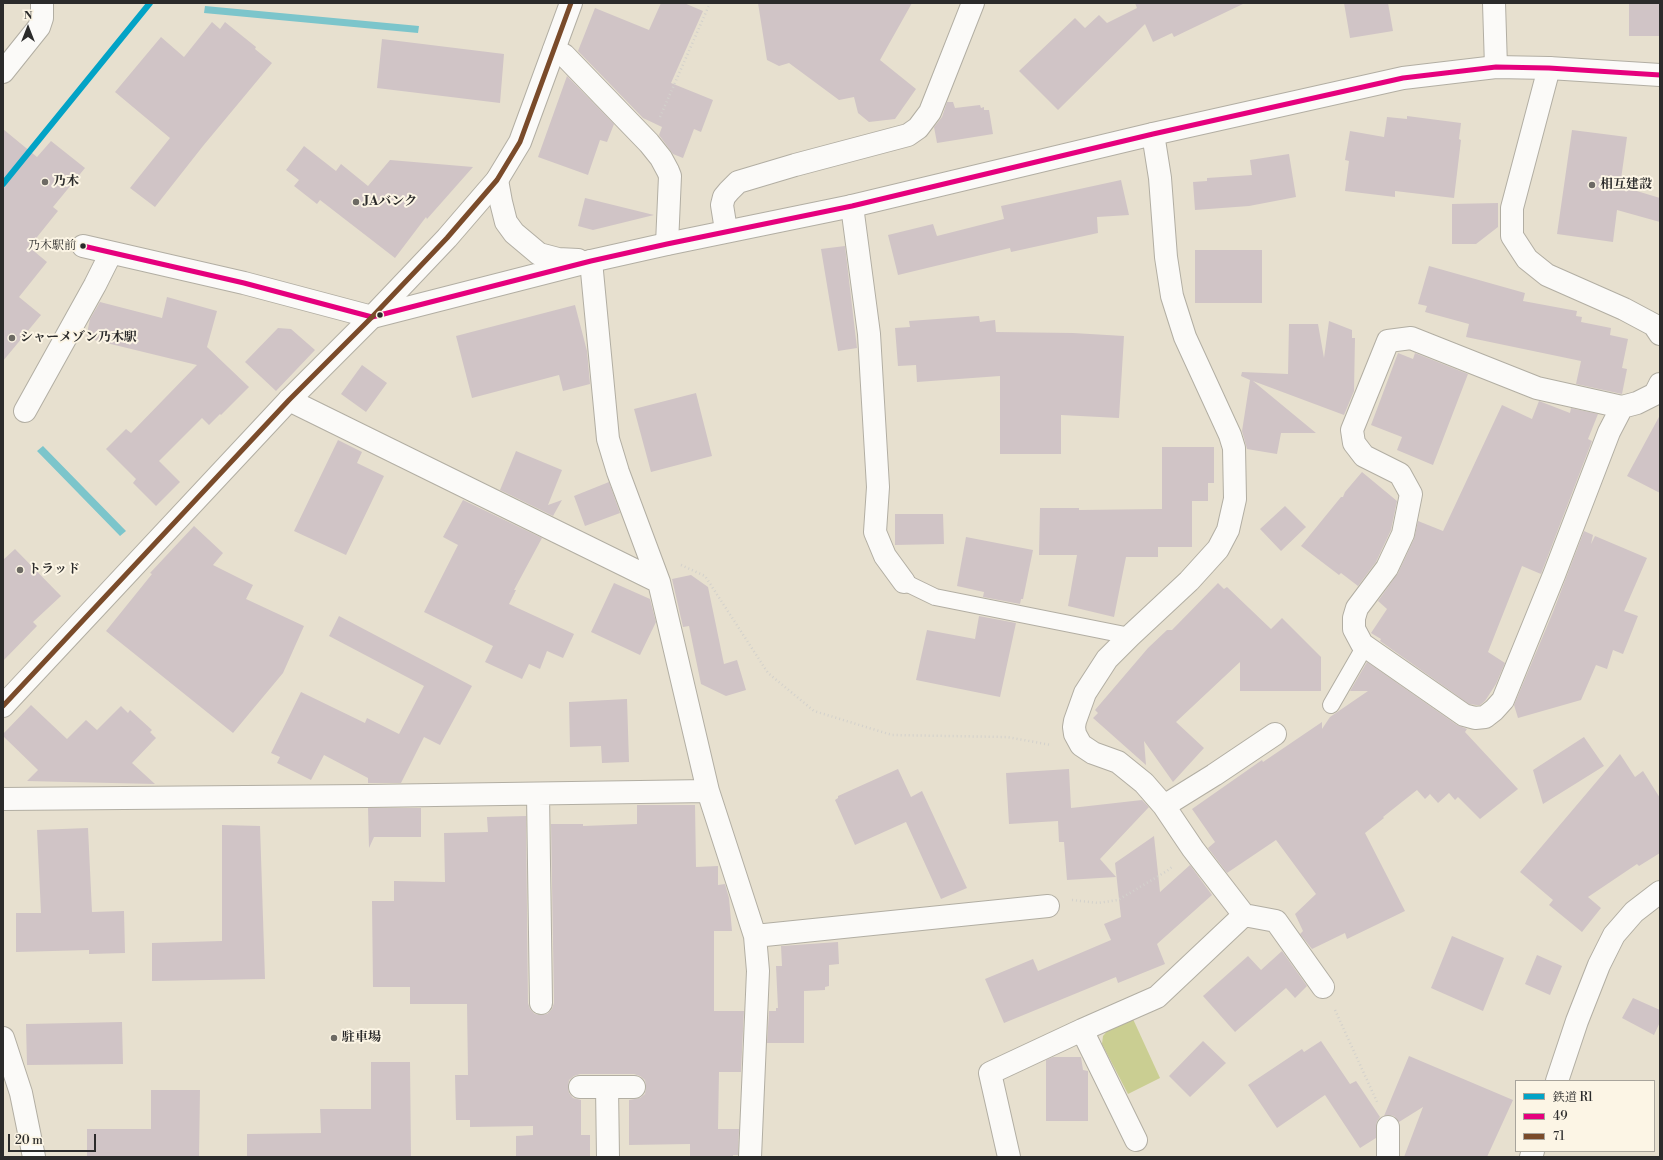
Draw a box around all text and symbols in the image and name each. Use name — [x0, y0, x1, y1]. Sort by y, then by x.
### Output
north arrow — [8, 8, 48, 48]
text: N — [24, 9, 32, 23]
place label: 乃木 — [53, 174, 79, 190]
marker: 乃木 — [40, 177, 50, 187]
place label: 相互建設 — [1600, 177, 1652, 193]
marker: 相互建設 — [1587, 180, 1597, 190]
place label: JAバンク — [364, 194, 417, 210]
marker: JAバンク — [351, 197, 361, 207]
place label: 乃木駅前 — [28, 239, 76, 253]
marker: 乃木駅前 — [78, 241, 88, 251]
unlabelled marker — [375, 310, 385, 320]
place label: シャーメゾン乃木駅 — [20, 330, 137, 346]
marker: シャーメゾン乃木駅 — [7, 333, 17, 343]
place label: トラッド — [28, 562, 80, 578]
marker: トラッド — [15, 565, 25, 575]
place label: 駐車場 — [342, 1030, 381, 1046]
marker: 駐車場 — [329, 1033, 339, 1043]
legend — [1515, 1080, 1655, 1152]
text: 鉄道 R1 — [1553, 1090, 1593, 1105]
text: 49 — [1553, 1109, 1567, 1124]
scale bar — [10, 1126, 98, 1152]
text: 71 — [1553, 1129, 1565, 1144]
text: 20 m — [15, 1133, 43, 1148]

